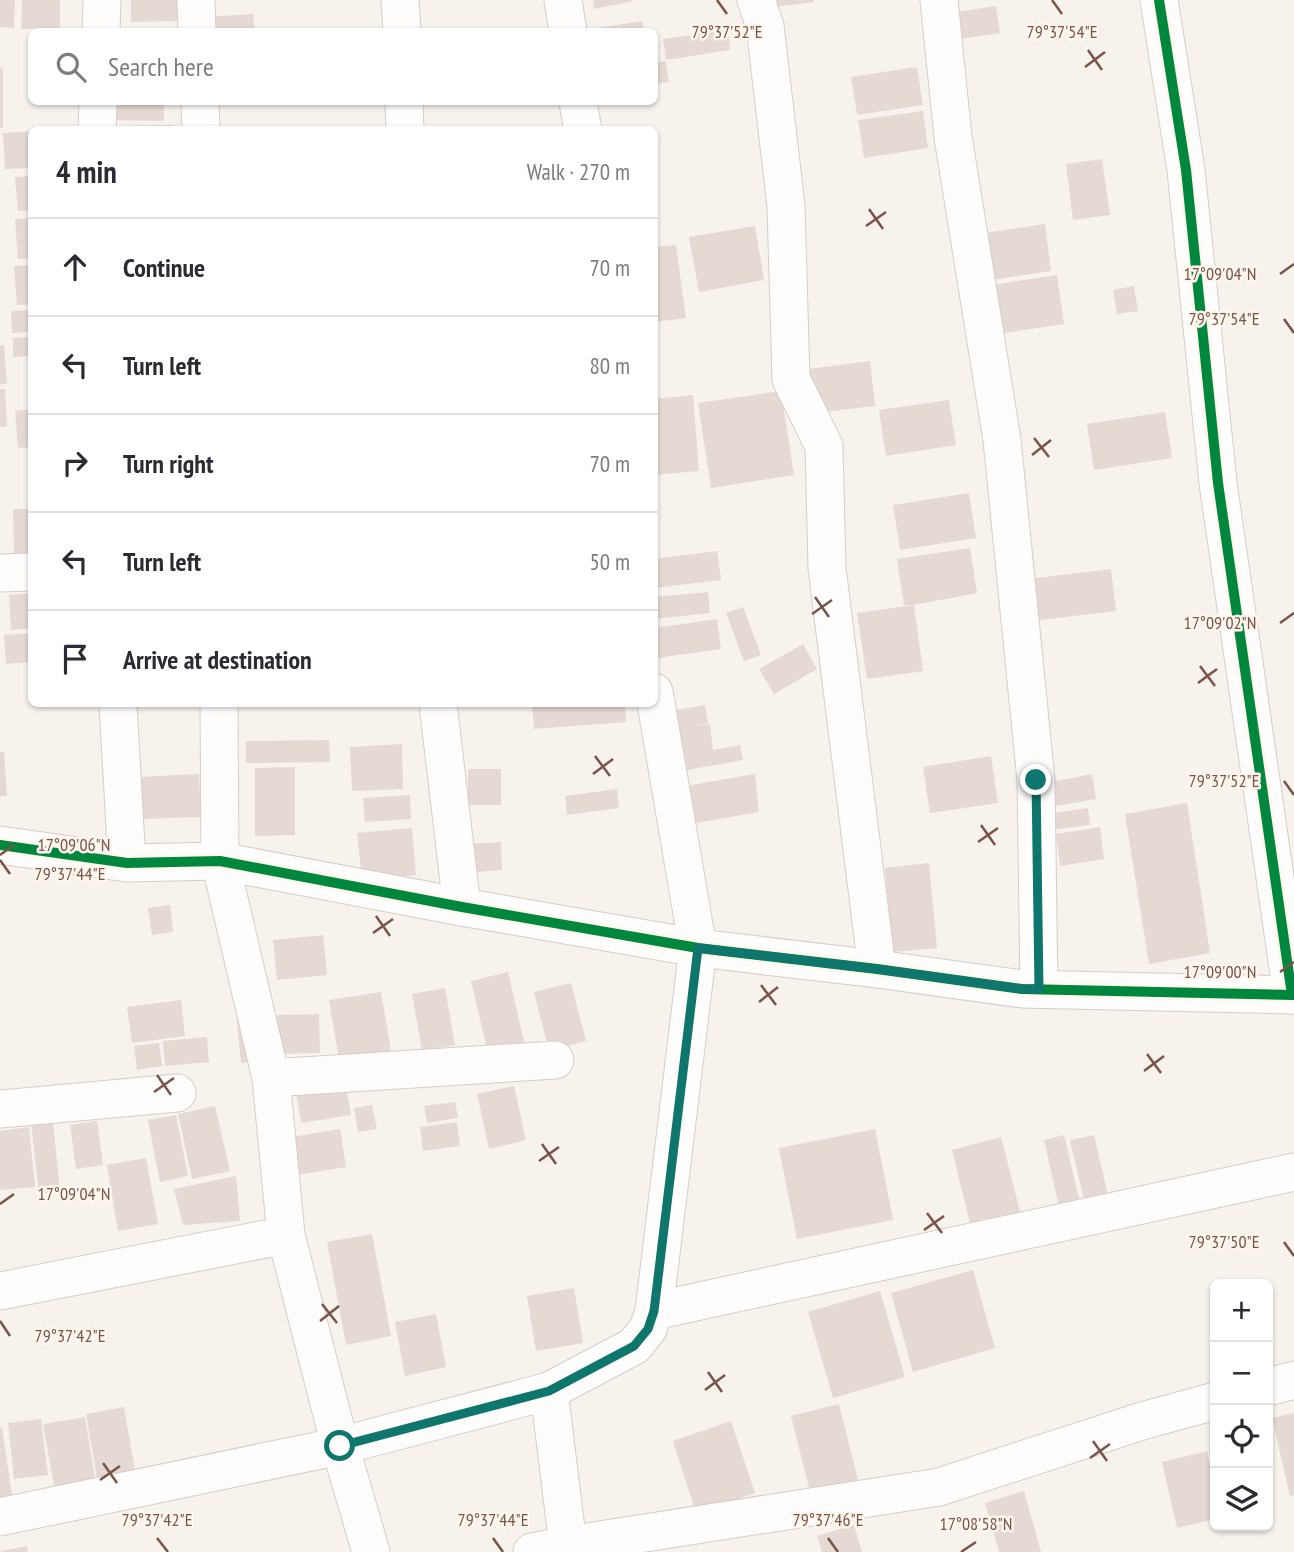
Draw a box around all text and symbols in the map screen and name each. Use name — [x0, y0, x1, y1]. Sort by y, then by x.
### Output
text: 79°37'52"E — [692, 20, 762, 43]
text: 79°37'54"E — [1027, 20, 1097, 43]
search box — [28, 28, 658, 105]
icon: search — [52, 48, 90, 86]
text: Search here — [108, 50, 214, 83]
text: 4 min — [56, 152, 117, 191]
text: Walk · 270 m — [527, 157, 630, 186]
icon: ahead — [56, 248, 94, 286]
text: Continue — [123, 251, 205, 284]
text: 70 m — [589, 253, 630, 282]
text: 17°09'04"N — [1184, 262, 1256, 285]
text: 79°37'54"E — [1189, 307, 1259, 330]
icon: left — [56, 346, 94, 384]
text: Turn left — [123, 349, 201, 382]
text: 80 m — [589, 351, 630, 380]
icon: right — [56, 444, 94, 482]
text: Turn right — [123, 447, 214, 480]
text: 70 m — [589, 449, 630, 478]
icon: left — [56, 542, 94, 580]
text: Turn left — [123, 545, 201, 578]
text: 50 m — [589, 547, 630, 576]
text: 17°09'02"N — [1184, 611, 1256, 634]
icon: arrive — [56, 640, 94, 678]
text: Arrive at destination — [123, 643, 312, 676]
route end — [1020, 764, 1051, 795]
text: 79°37'52"E — [1189, 769, 1259, 792]
text: 17°09'06"N — [38, 833, 110, 856]
text: 79°37'44"E — [35, 862, 105, 885]
text: 17°09'00"N — [1184, 960, 1256, 983]
text: 17°09'04"N — [38, 1182, 110, 1205]
text: 79°37'50"E — [1189, 1230, 1259, 1253]
map controls — [1210, 1279, 1273, 1531]
button: + — [1210, 1279, 1273, 1342]
text: 79°37'42"E — [35, 1324, 105, 1347]
button: − — [1210, 1342, 1273, 1405]
button: locate — [1210, 1405, 1273, 1468]
route start — [324, 1430, 355, 1461]
button: layers — [1210, 1468, 1273, 1531]
text: 79°37'42"E — [122, 1508, 192, 1531]
text: 79°37'44"E — [458, 1508, 528, 1531]
text: 79°37'46"E — [793, 1508, 863, 1531]
text: 17°08'58"N — [940, 1512, 1012, 1535]

